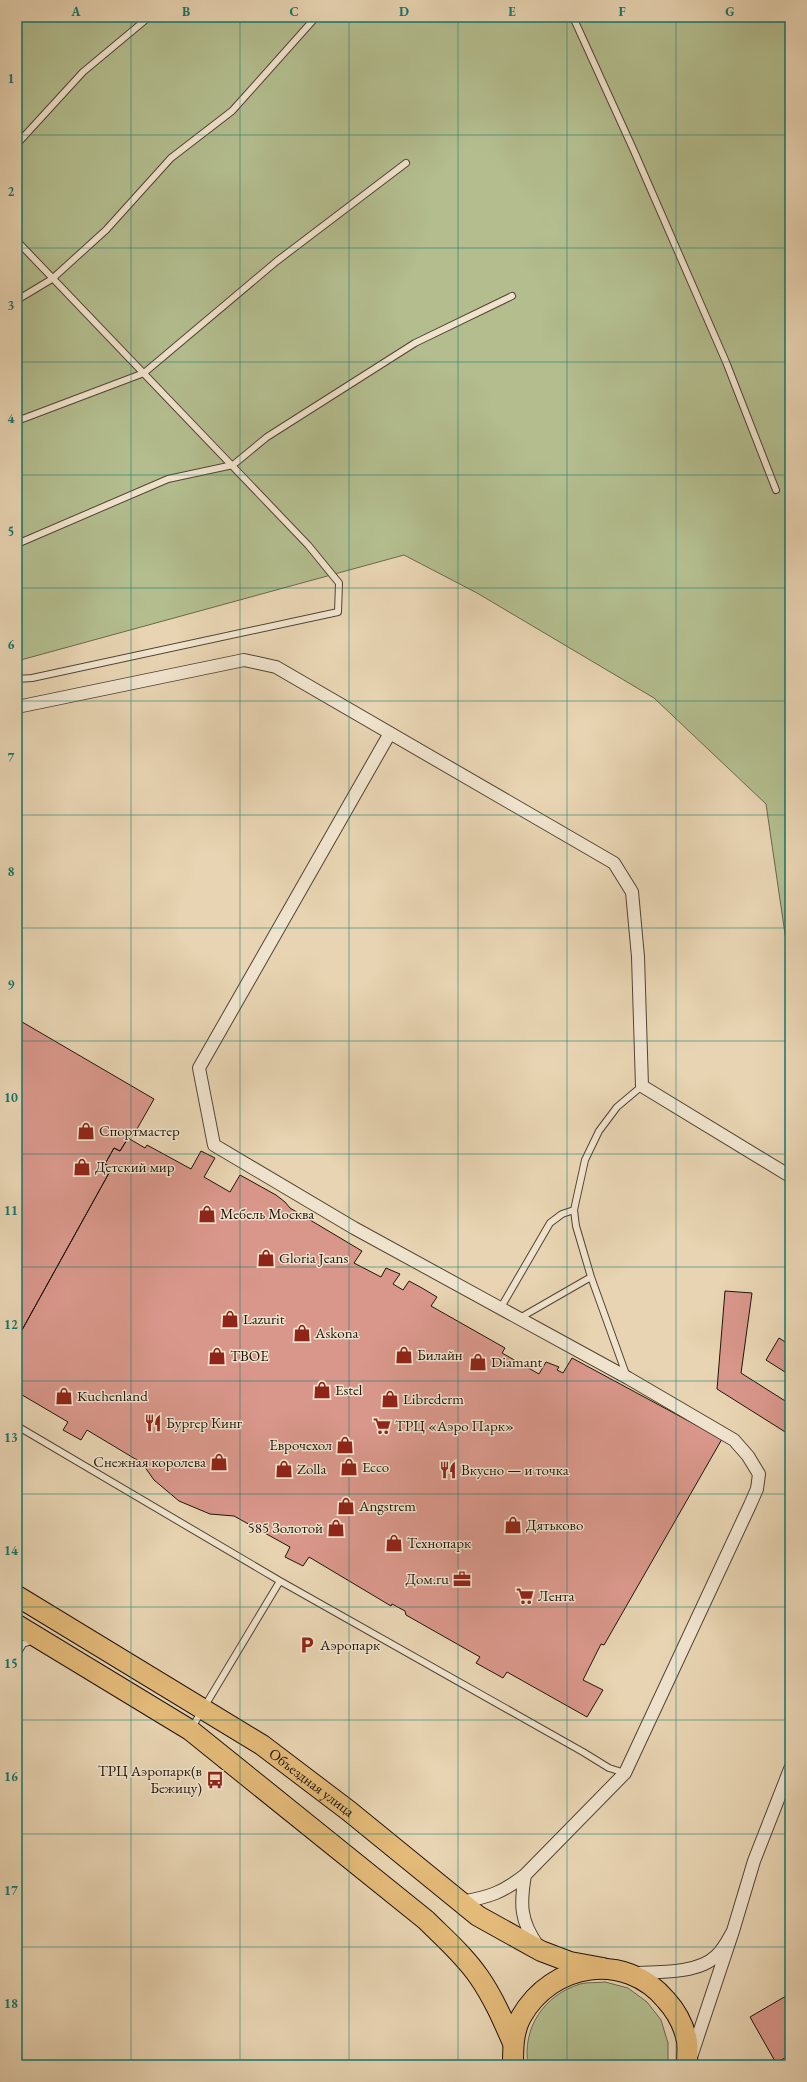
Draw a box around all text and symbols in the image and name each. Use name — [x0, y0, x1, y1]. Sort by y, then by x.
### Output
text: A — [70, 3, 81, 20]
text: B — [182, 3, 190, 20]
text: C — [289, 3, 299, 20]
text: D — [399, 3, 409, 20]
text: E — [508, 3, 516, 20]
text: F — [618, 3, 626, 20]
text: G — [725, 3, 735, 20]
text: 1 — [8, 70, 15, 87]
text: 2 — [8, 183, 15, 200]
text: 3 — [8, 297, 15, 314]
text: 4 — [8, 410, 15, 427]
text: 5 — [8, 523, 14, 540]
text: 6 — [8, 636, 15, 653]
text: 7 — [8, 749, 15, 766]
text: 8 — [8, 863, 15, 880]
text: 9 — [8, 976, 15, 993]
text: 10 — [4, 1089, 18, 1106]
shop icon: Спортмастер — [76, 1121, 96, 1141]
place label: Спортмастер — [99, 1121, 180, 1140]
shop icon: Детский мир — [72, 1157, 92, 1177]
place label: Детский мир — [95, 1157, 175, 1176]
text: 11 — [4, 1202, 18, 1219]
shop icon: Мебель Москва — [197, 1204, 217, 1224]
place label: Мебель Москва — [220, 1204, 314, 1223]
shop icon: Gloria Jeans — [256, 1248, 276, 1268]
place label: Gloria Jeans — [279, 1248, 348, 1267]
shop icon: Lazurit — [220, 1309, 240, 1329]
place label: Lazurit — [243, 1309, 285, 1328]
text: 12 — [4, 1316, 18, 1333]
shop icon: Askona — [292, 1323, 312, 1343]
place label: Askona — [314, 1323, 359, 1342]
shop icon: Билайн — [394, 1345, 414, 1365]
place label: Билайн — [417, 1345, 463, 1364]
shop icon: ТВОЕ — [207, 1346, 227, 1366]
place label: ТВОЕ — [230, 1346, 269, 1365]
shop icon: Diamant — [468, 1352, 488, 1372]
place label: Diamant — [491, 1352, 543, 1371]
shop icon: Estel — [312, 1380, 332, 1400]
place label: Estel — [335, 1380, 363, 1399]
shop icon: Kuchenland — [54, 1386, 74, 1406]
place label: Kuchenland — [77, 1386, 148, 1405]
shop icon: Librederm — [380, 1389, 400, 1409]
place label: Librederm — [403, 1389, 464, 1408]
restaurant icon: Бургер Кинг — [143, 1413, 163, 1433]
place label: Бургер Кинг — [166, 1413, 243, 1432]
supermarket icon: ТРЦ «Аэро Парк» — [372, 1416, 392, 1436]
place label: ТРЦ «Аэро Парк» — [395, 1416, 514, 1435]
text: 13 — [4, 1429, 18, 1446]
place label: Еврочехол — [269, 1435, 332, 1454]
shop icon: Еврочехол — [335, 1435, 355, 1455]
place label: Снежная королева — [93, 1452, 206, 1471]
shop icon: Снежная королева — [209, 1452, 229, 1472]
shop icon: Ecco — [339, 1457, 359, 1477]
place label: Ecco — [362, 1457, 389, 1476]
shop icon: Zolla — [274, 1459, 294, 1479]
place label: Zolla — [297, 1459, 326, 1478]
restaurant icon: Вкусно — и точка — [438, 1460, 458, 1480]
place label: Вкусно — и точка — [461, 1460, 569, 1479]
shop icon: Angstrem — [336, 1496, 356, 1516]
place label: Angstrem — [358, 1496, 416, 1515]
shop icon: Дятьково — [503, 1515, 523, 1535]
place label: Дятьково — [526, 1515, 583, 1534]
place label: 585 Золотой — [248, 1518, 323, 1537]
shop icon: 585 Золотой — [326, 1518, 346, 1538]
shop icon: Технопарк — [384, 1533, 404, 1553]
place label: Технопарк — [407, 1533, 471, 1552]
text: 14 — [4, 1542, 18, 1559]
place label: Дом.ru — [405, 1569, 449, 1588]
office icon: Дом.ru — [452, 1569, 472, 1589]
supermarket icon: Лента — [515, 1586, 535, 1606]
place label: Лента — [538, 1586, 574, 1605]
parking icon: Аэропарк — [297, 1635, 317, 1655]
place label: Аэропарк — [319, 1635, 380, 1654]
text: 15 — [4, 1655, 18, 1672]
street label: Объездная улица — [265, 1744, 359, 1821]
place label: ТРЦ Аэропарк(в Бежицу) — [98, 1761, 202, 1797]
text: 16 — [4, 1768, 18, 1785]
bus stop icon: ТРЦ Аэропарк(в Бежицу) — [205, 1770, 225, 1790]
text: 17 — [4, 1882, 18, 1899]
text: 18 — [4, 1995, 18, 2012]

